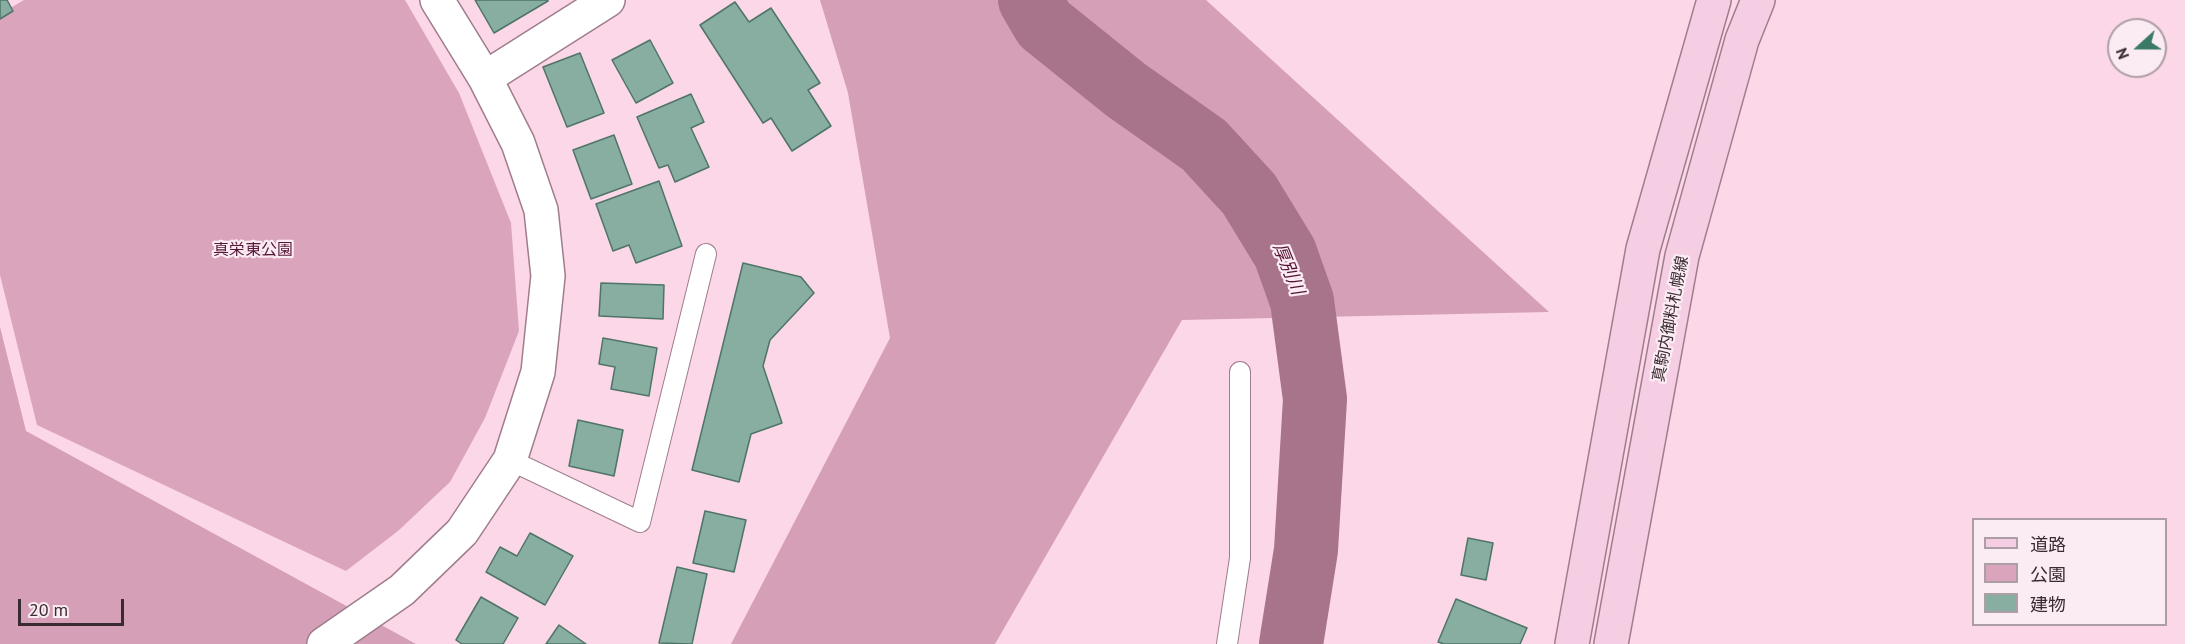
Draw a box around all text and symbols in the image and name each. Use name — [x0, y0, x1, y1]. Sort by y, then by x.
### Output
north arrow — [2107, 18, 2167, 78]
text: N — [2111, 45, 2133, 62]
park label: 真栄東公園 — [213, 240, 293, 260]
water label: 厚別川 — [1268, 240, 1308, 298]
street label: 真駒内御料札幌線 — [1649, 254, 1693, 384]
legend — [1972, 518, 2167, 626]
text: 道路 — [2030, 533, 2066, 556]
text: 公園 — [2030, 563, 2066, 586]
scale bar — [21, 587, 128, 625]
text: 建物 — [2030, 593, 2066, 616]
text: 20 m — [29, 598, 68, 621]

